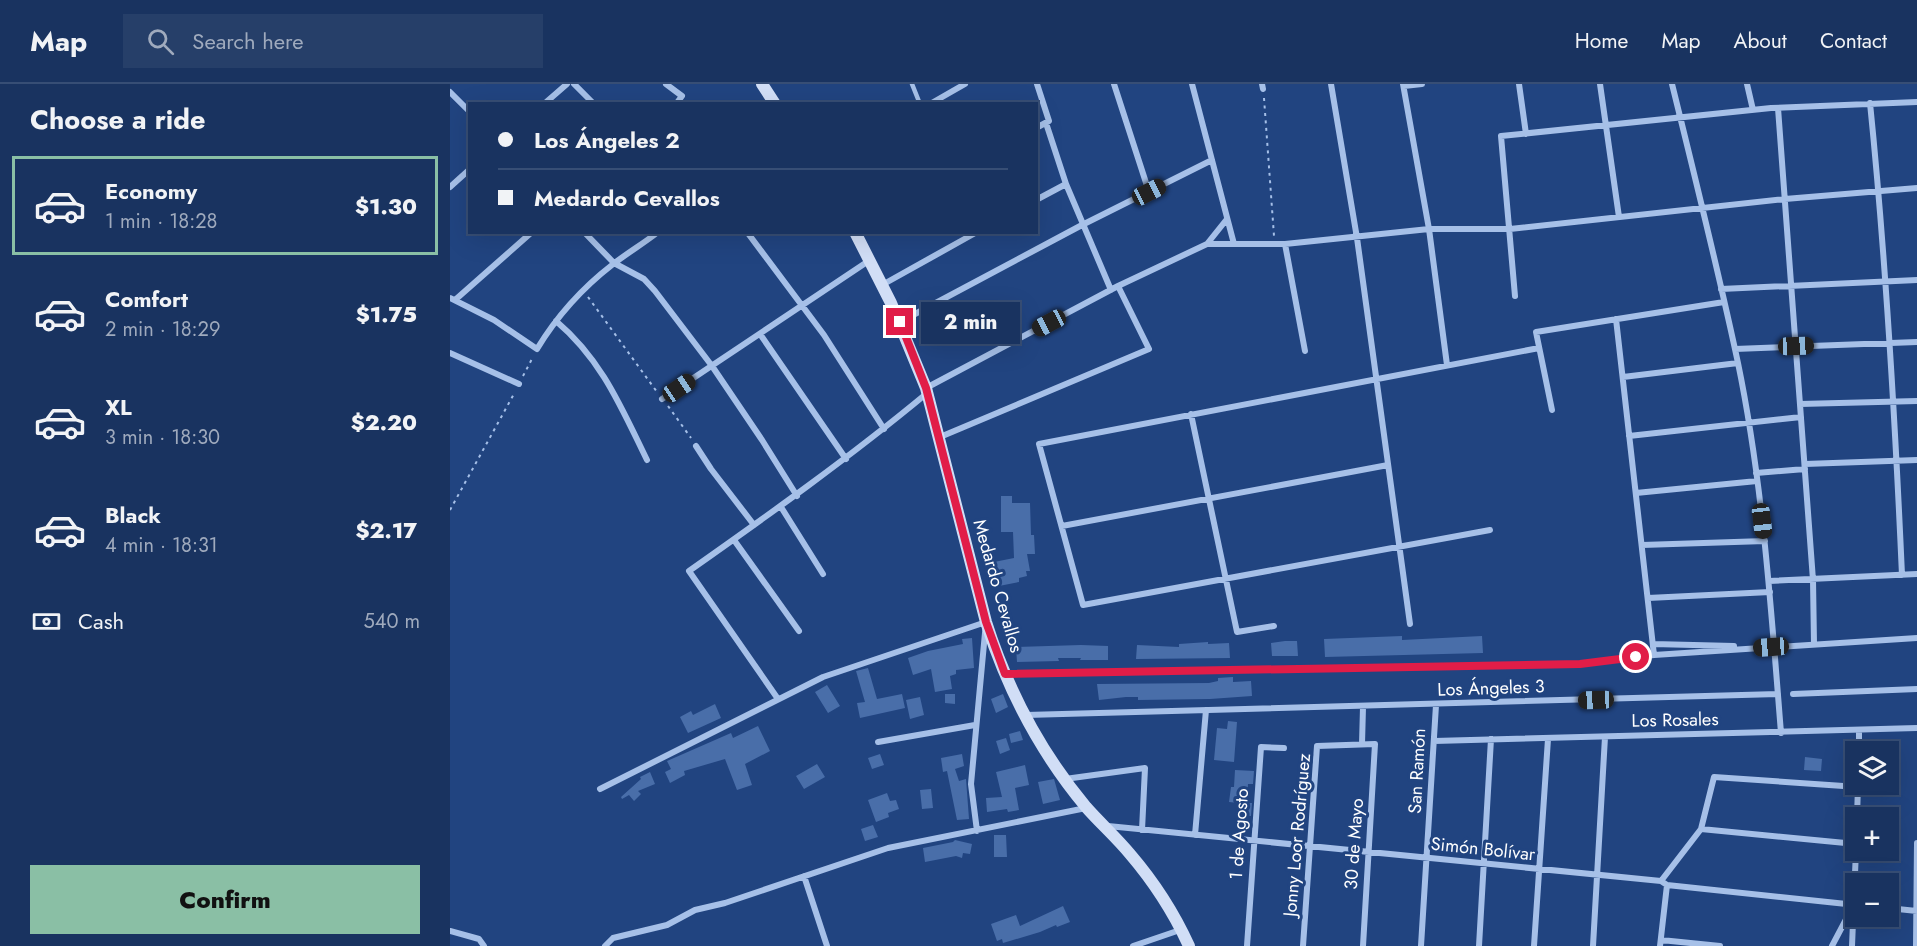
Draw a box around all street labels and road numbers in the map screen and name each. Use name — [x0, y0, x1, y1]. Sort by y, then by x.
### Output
street label: Medardo Cevallos — [967, 516, 1029, 656]
street label: Los Ángeles 3 — [1437, 673, 1545, 703]
street label: Los Rosales — [1631, 706, 1719, 734]
street label: San Ramón — [1402, 728, 1432, 814]
street label: Jonny Loor Rodríguez — [1277, 752, 1317, 920]
street label: 1 de Agosto — [1223, 787, 1255, 881]
street label: 30 de Mayo — [1338, 797, 1370, 891]
street label: Simón Bolívar — [1430, 831, 1537, 867]

